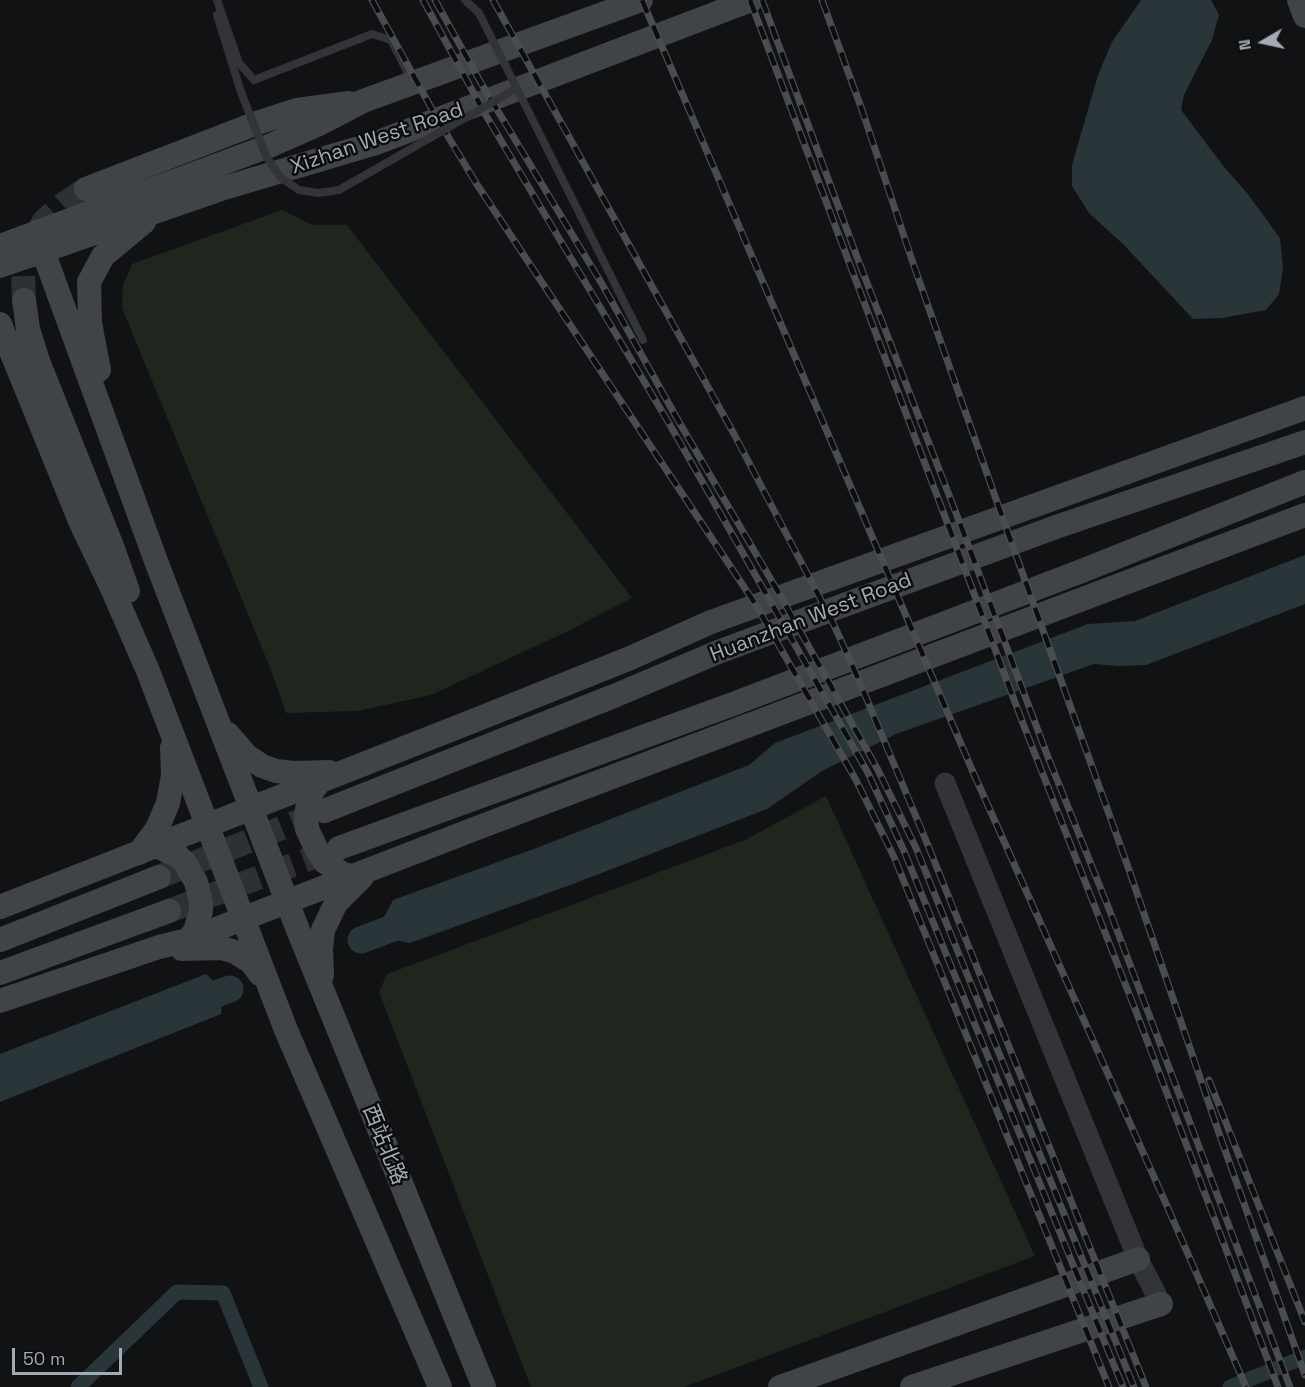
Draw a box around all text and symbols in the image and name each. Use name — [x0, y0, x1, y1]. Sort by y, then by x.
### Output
north arrow — [1233, 12, 1293, 72]
text: N — [1234, 38, 1256, 52]
street label: Xizhan West Road — [287, 98, 467, 180]
street label: Huanzhan West Road — [707, 568, 915, 668]
street label: 西站北路 — [357, 1101, 411, 1189]
scale bar — [15, 1336, 124, 1374]
text: 50 m — [23, 1347, 65, 1370]

